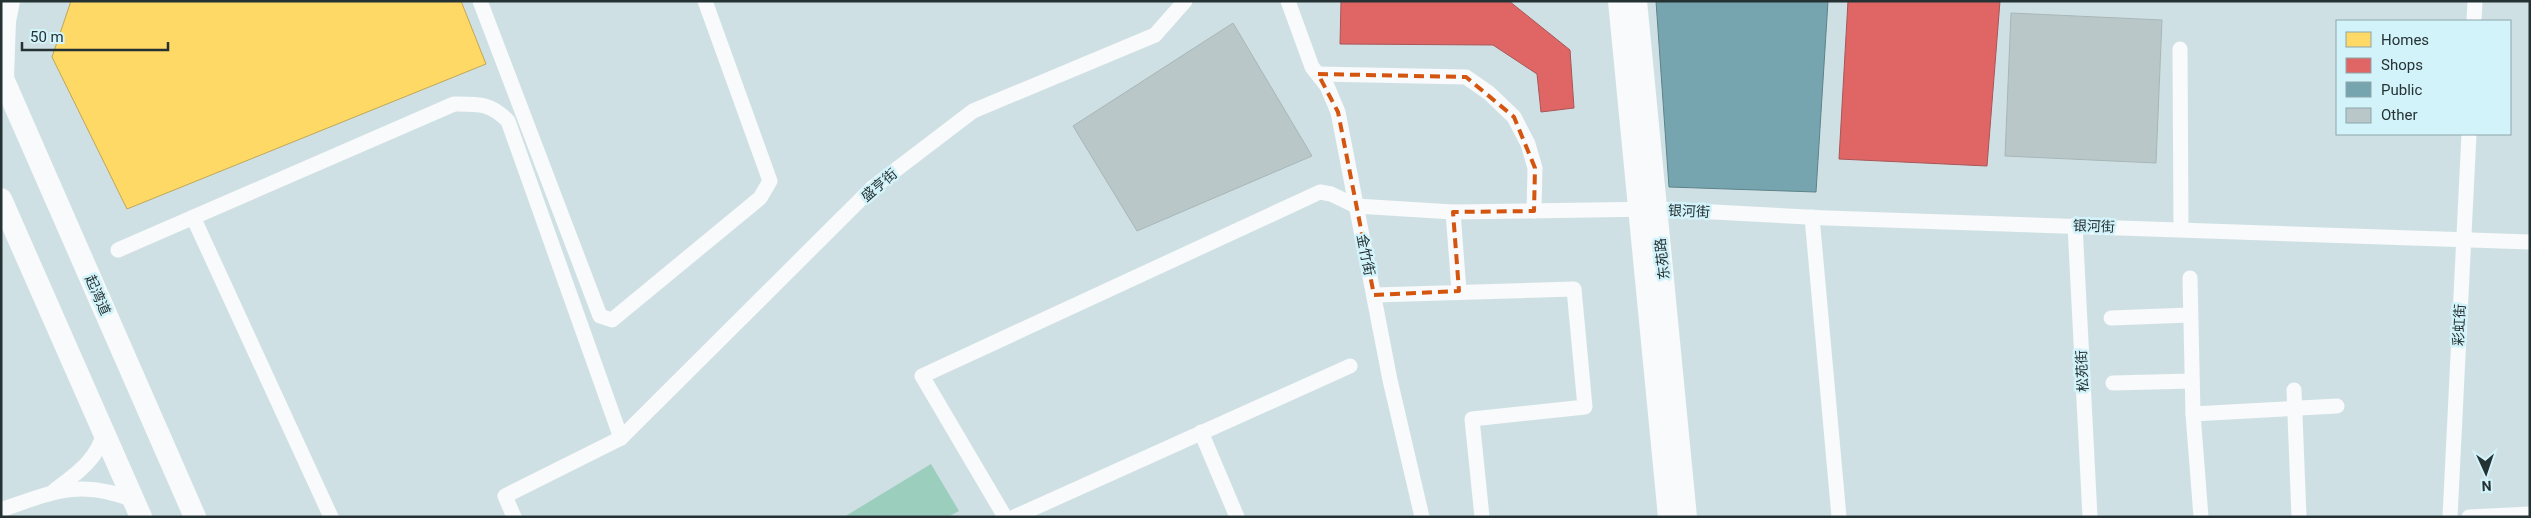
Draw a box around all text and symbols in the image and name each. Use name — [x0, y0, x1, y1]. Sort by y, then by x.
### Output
scale bar — [22, 20, 169, 52]
legend — [2336, 20, 2511, 135]
text: 50 m — [30, 28, 64, 46]
text: Homes — [2381, 31, 2429, 49]
text: Shops — [2381, 56, 2423, 74]
text: Public — [2381, 81, 2422, 99]
text: Other — [2381, 106, 2418, 124]
street label: 盛亨街 — [858, 165, 900, 205]
street label: 银河街 — [1668, 202, 1710, 220]
street label: 银河街 — [2073, 217, 2115, 235]
street label: 金竹街 — [1354, 233, 1378, 277]
street label: 东苑路 — [1652, 237, 1672, 281]
street label: 起湾道 — [82, 273, 114, 317]
street label: 彩虹街 — [2450, 304, 2468, 346]
street label: 松苑街 — [2073, 350, 2091, 392]
north arrow — [2461, 448, 2511, 498]
text: N — [2481, 478, 2492, 494]

